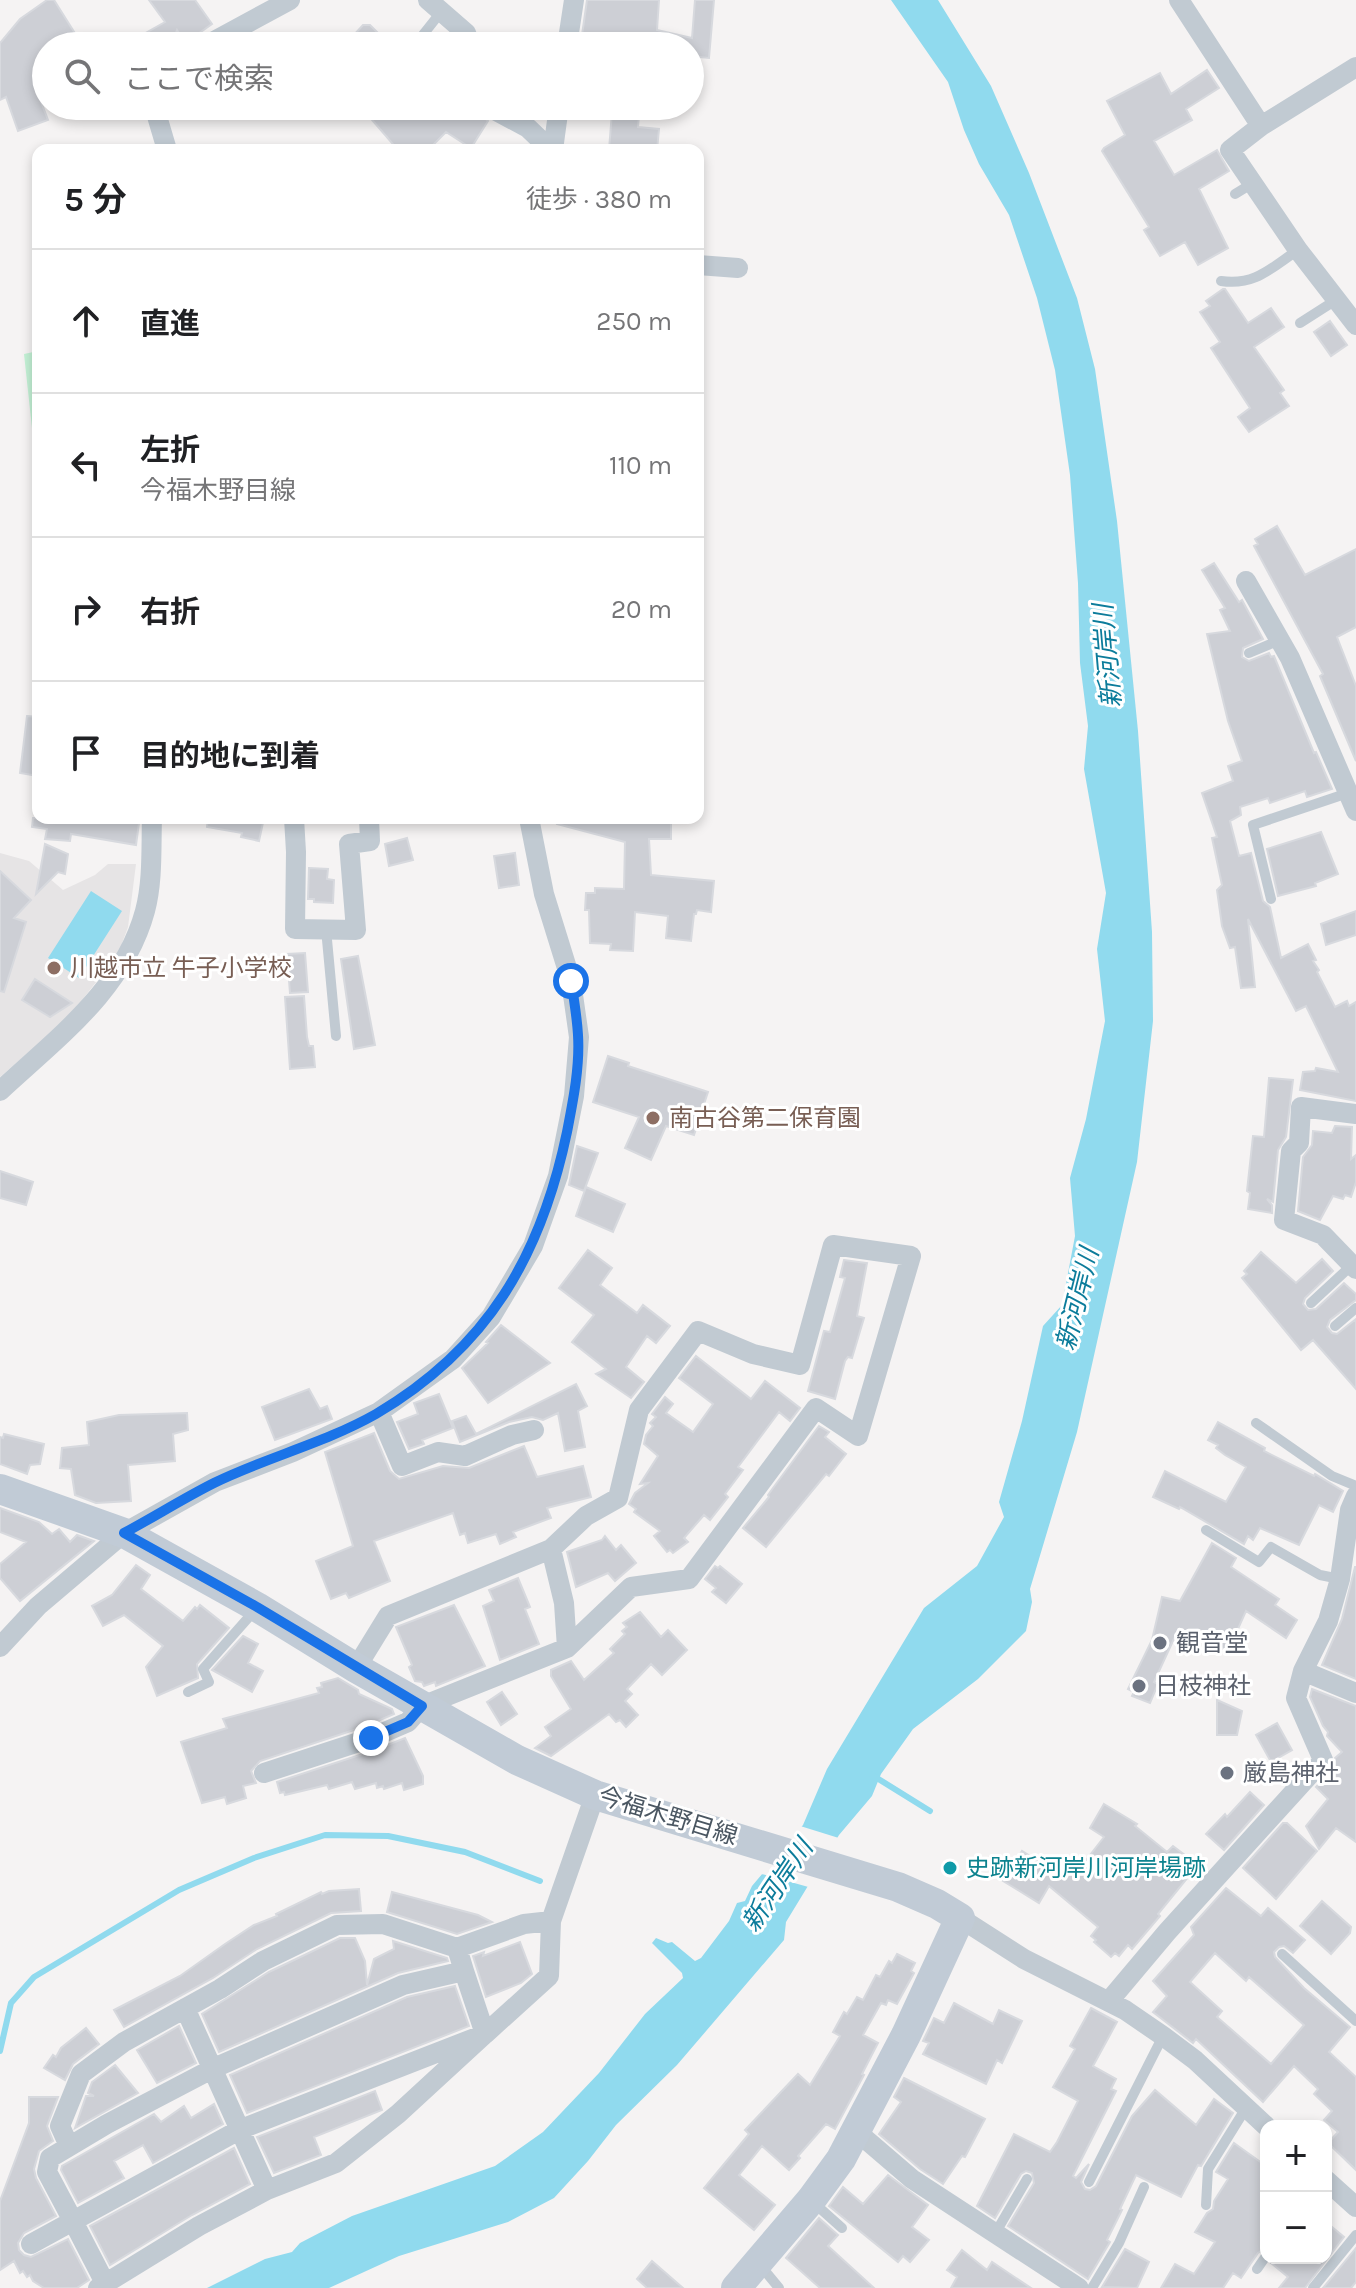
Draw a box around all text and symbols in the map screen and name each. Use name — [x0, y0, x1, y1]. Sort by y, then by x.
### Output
search box — [32, 32, 704, 120]
icon: search — [60, 54, 104, 98]
text: ここで検索 — [124, 61, 274, 97]
text: 5 分 — [64, 180, 126, 220]
text: 徒歩 · 380 m — [526, 184, 672, 215]
icon: ahead — [64, 299, 108, 343]
text: 直進 — [140, 306, 200, 342]
text: 250 m — [596, 306, 672, 337]
text: 左折 — [140, 432, 200, 468]
icon: left — [64, 443, 108, 487]
text: 110 m — [609, 450, 672, 481]
text: 今福木野目線 — [140, 475, 296, 506]
icon: right — [64, 587, 108, 631]
text: 右折 — [140, 594, 200, 630]
text: 20 m — [611, 594, 672, 625]
water label: 新河岸川 — [1087, 600, 1127, 709]
icon: arrive — [64, 731, 108, 775]
text: 目的地に到着 — [140, 738, 320, 774]
place label: 川越市立 牛子小学校 — [70, 954, 292, 982]
marker: 川越市立 牛子小学校 — [45, 959, 63, 977]
route start — [553, 963, 589, 999]
place label: 南古谷第二保育園 — [669, 1104, 861, 1132]
marker: 南古谷第二保育園 — [644, 1109, 662, 1127]
water label: 新河岸川 — [1050, 1242, 1106, 1353]
place label: 観音堂 — [1176, 1629, 1248, 1657]
marker: 観音堂 — [1151, 1634, 1169, 1652]
place label: 日枝神社 — [1155, 1672, 1251, 1700]
marker: 日枝神社 — [1130, 1677, 1148, 1695]
route end — [353, 1720, 389, 1756]
place label: 厳島神社 — [1243, 1759, 1339, 1787]
marker: 厳島神社 — [1218, 1764, 1236, 1782]
street label: 今福木野目線 — [595, 1782, 741, 1850]
water label: 新河岸川 — [735, 1831, 821, 1937]
place label: 史跡新河岸川河岸場跡 — [966, 1854, 1206, 1882]
marker: 史跡新河岸川河岸場跡 — [941, 1859, 959, 1877]
map controls — [1260, 2120, 1332, 2264]
button: + — [1260, 2120, 1332, 2192]
button: − — [1260, 2192, 1332, 2264]

